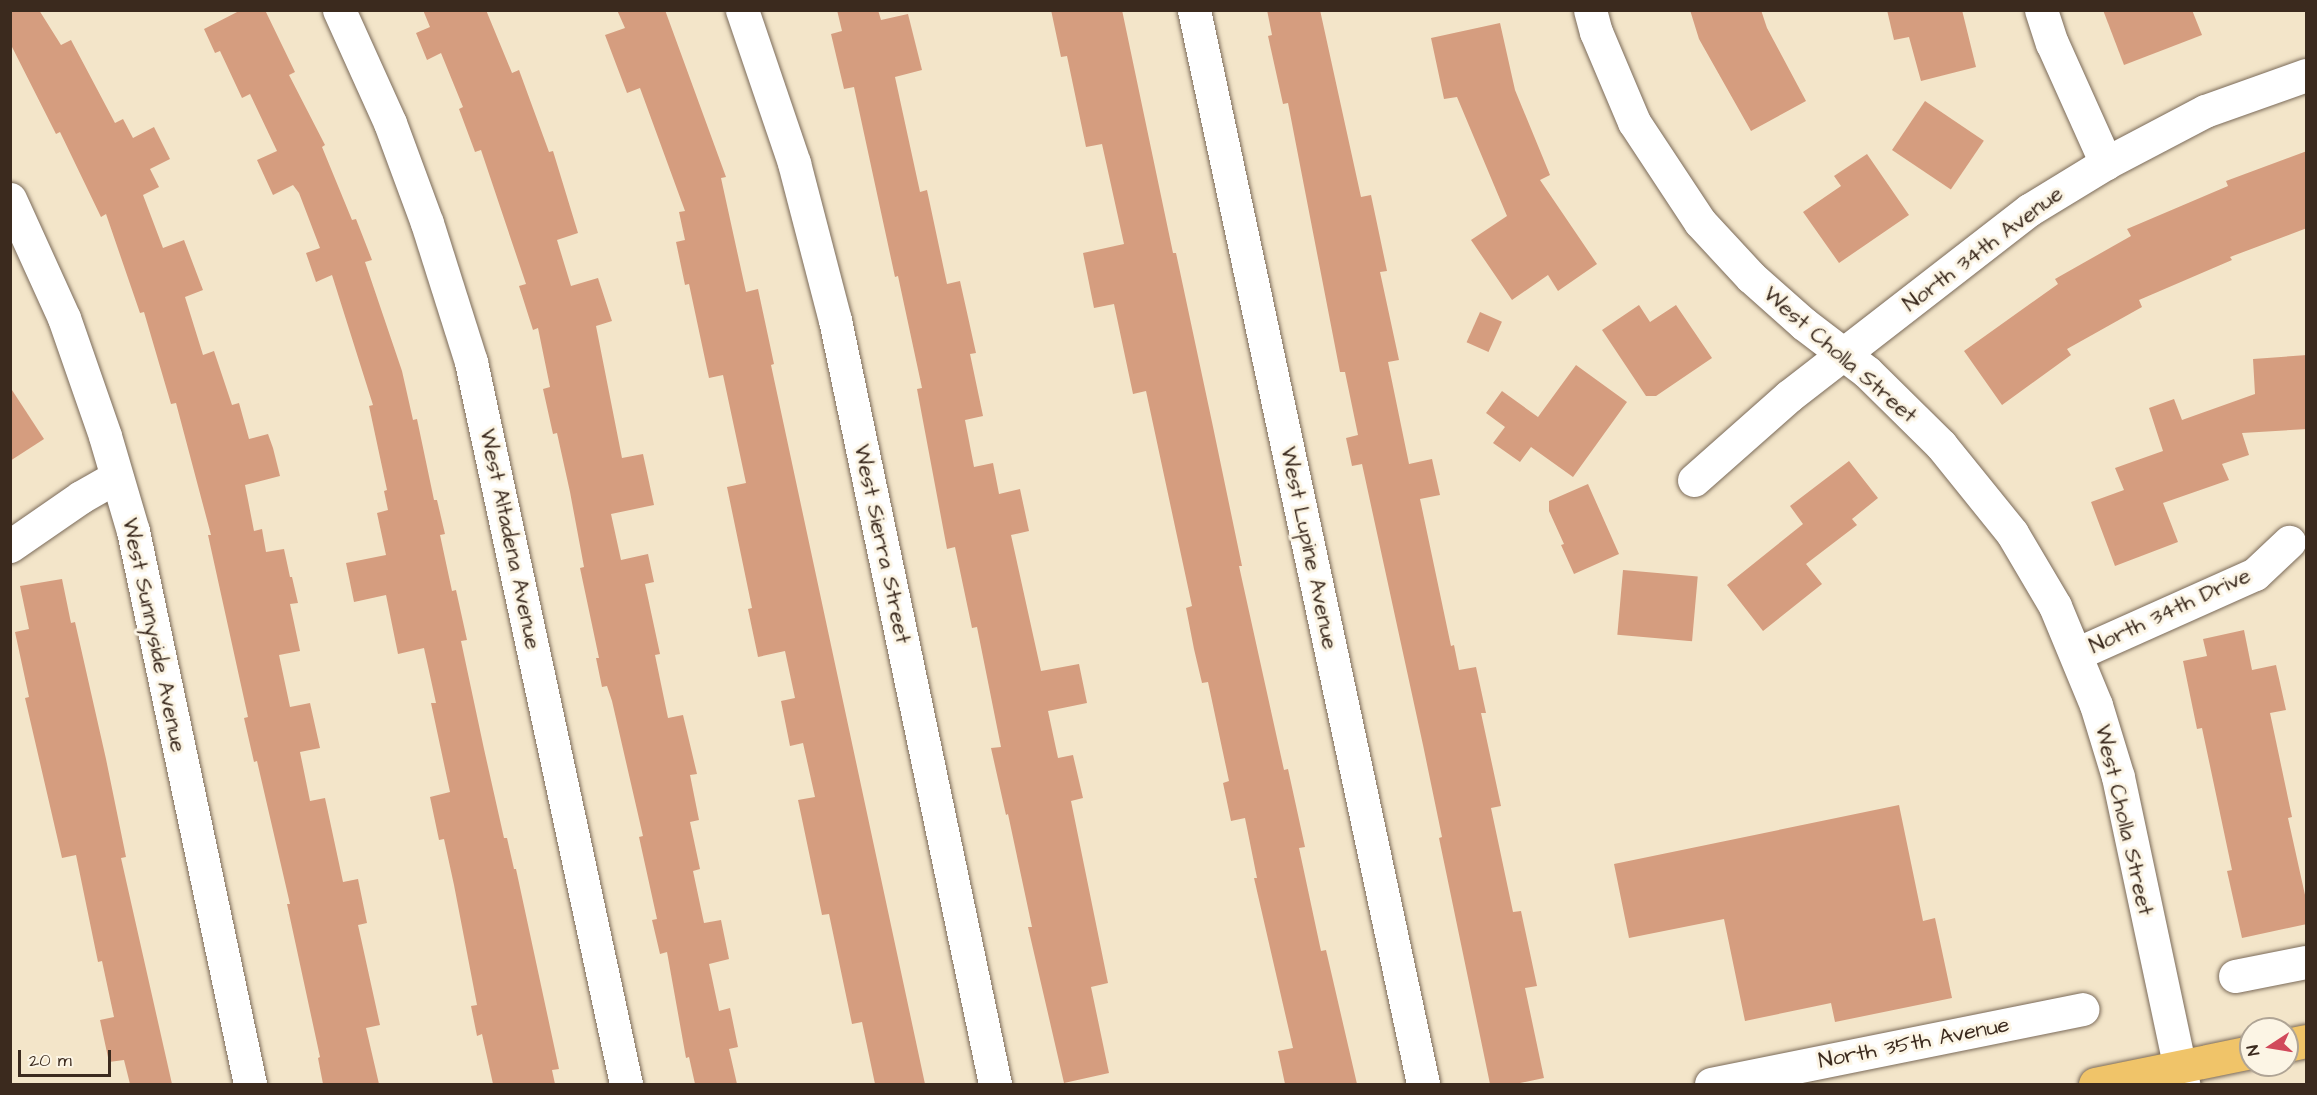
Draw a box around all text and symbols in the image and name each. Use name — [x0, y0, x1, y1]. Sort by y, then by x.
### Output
street label: North 34th Avenue — [1898, 180, 2068, 318]
street label: West Cholla Street — [1758, 281, 1922, 429]
street label: West Altadena Avenue — [474, 426, 546, 652]
street label: West Sierra Street — [848, 442, 916, 646]
street label: West Lupine Avenue — [1275, 444, 1343, 652]
street label: West Sunnyside Avenue — [116, 516, 192, 754]
street label: North 34th Drive — [2085, 562, 2255, 660]
street label: West Cholla Street — [2089, 722, 2159, 918]
street label: North 35th Avenue — [1816, 1012, 2012, 1074]
north arrow — [2239, 1017, 2299, 1077]
scale bar — [21, 1038, 114, 1076]
text: N — [2242, 1043, 2265, 1058]
text: 20 m — [29, 1048, 72, 1073]

